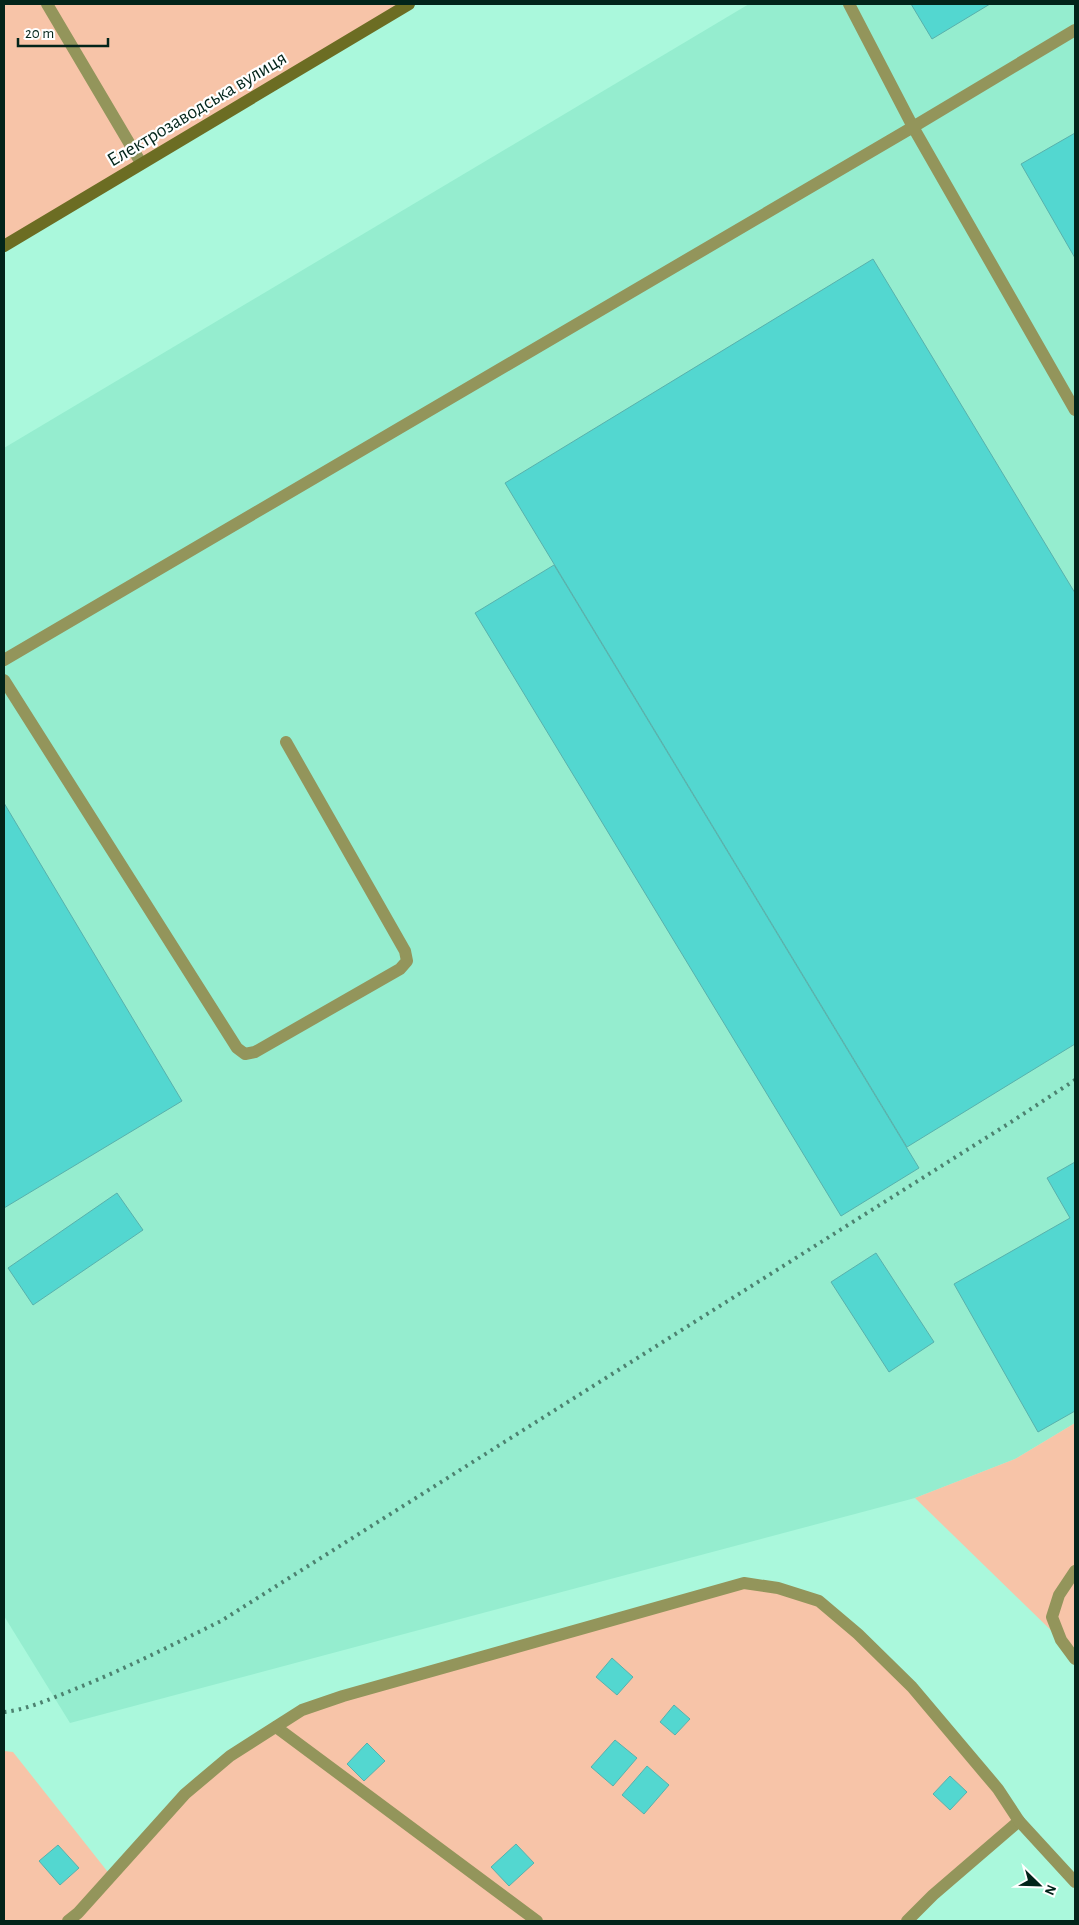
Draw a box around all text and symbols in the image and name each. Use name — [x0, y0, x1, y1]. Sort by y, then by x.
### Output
scale bar — [18, 15, 108, 47]
text: 20 m — [25, 26, 54, 41]
street label: Електрозаводська вулиця — [104, 48, 290, 170]
north arrow — [1014, 1860, 1064, 1910]
text: N — [1042, 1882, 1058, 1897]

